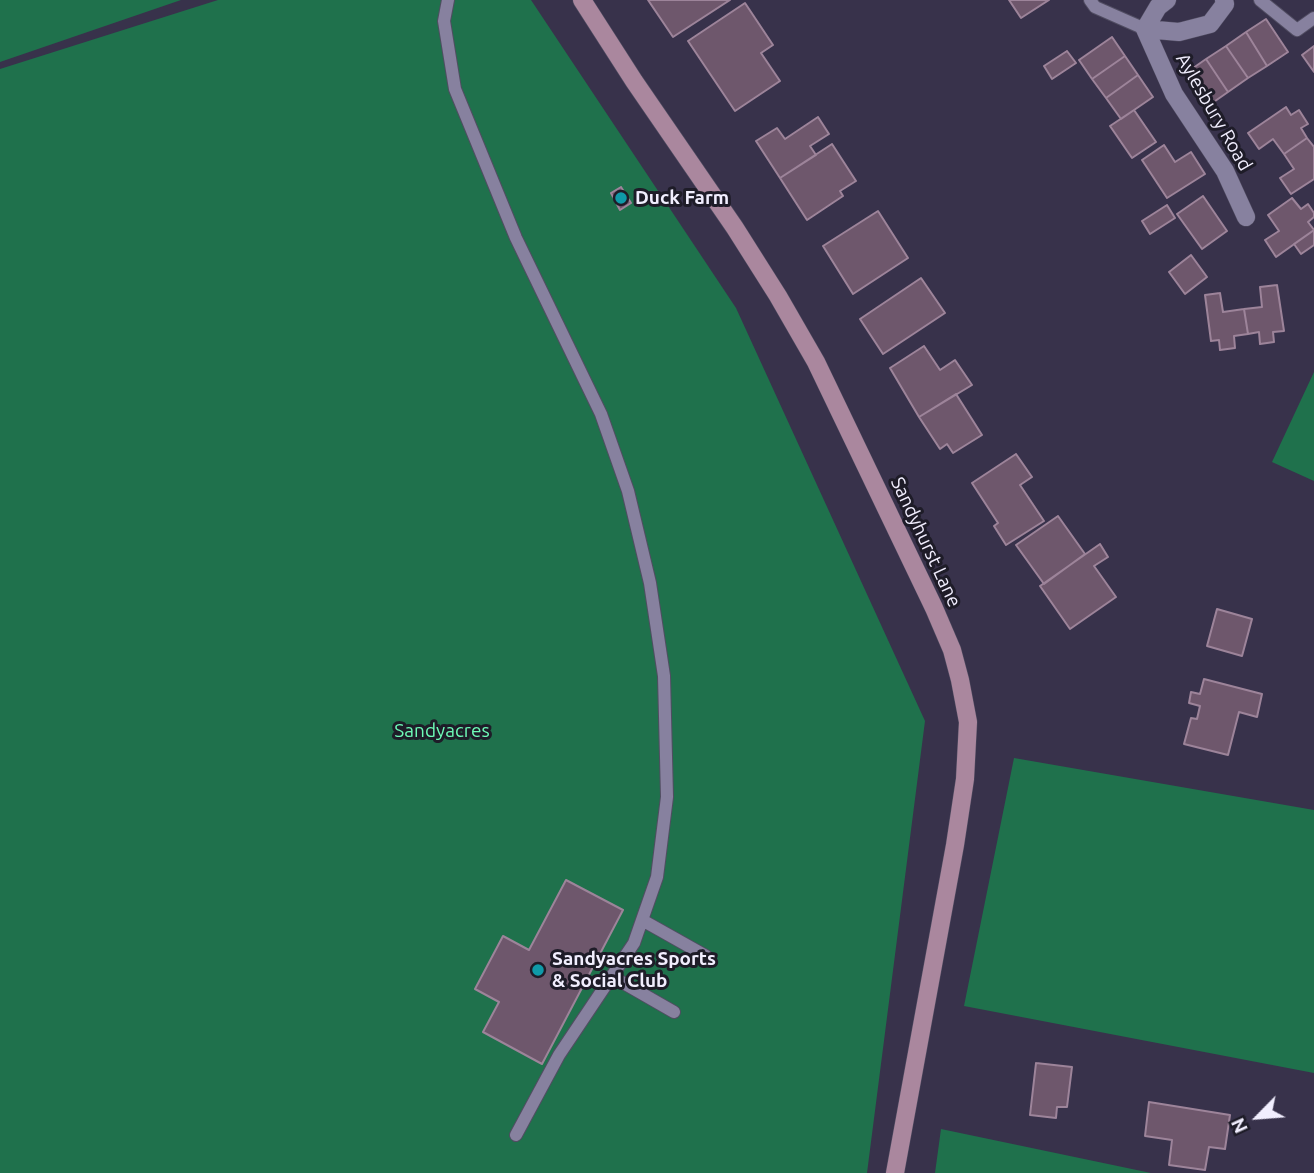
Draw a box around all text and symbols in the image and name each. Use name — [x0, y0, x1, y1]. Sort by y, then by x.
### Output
street label: Aylesbury Road — [1171, 49, 1257, 175]
place label: Duck Farm — [635, 187, 729, 209]
marker: Duck Farm — [613, 190, 629, 206]
street label: Sandyhurst Lane — [886, 473, 966, 611]
park label: Sandyacres — [394, 720, 490, 742]
place label: Sandyacres Sports & Social Club — [552, 948, 716, 992]
marker: Sandyacres Sports & Social Club — [530, 962, 546, 978]
north arrow — [1223, 1082, 1293, 1152]
text: N — [1226, 1115, 1252, 1137]

